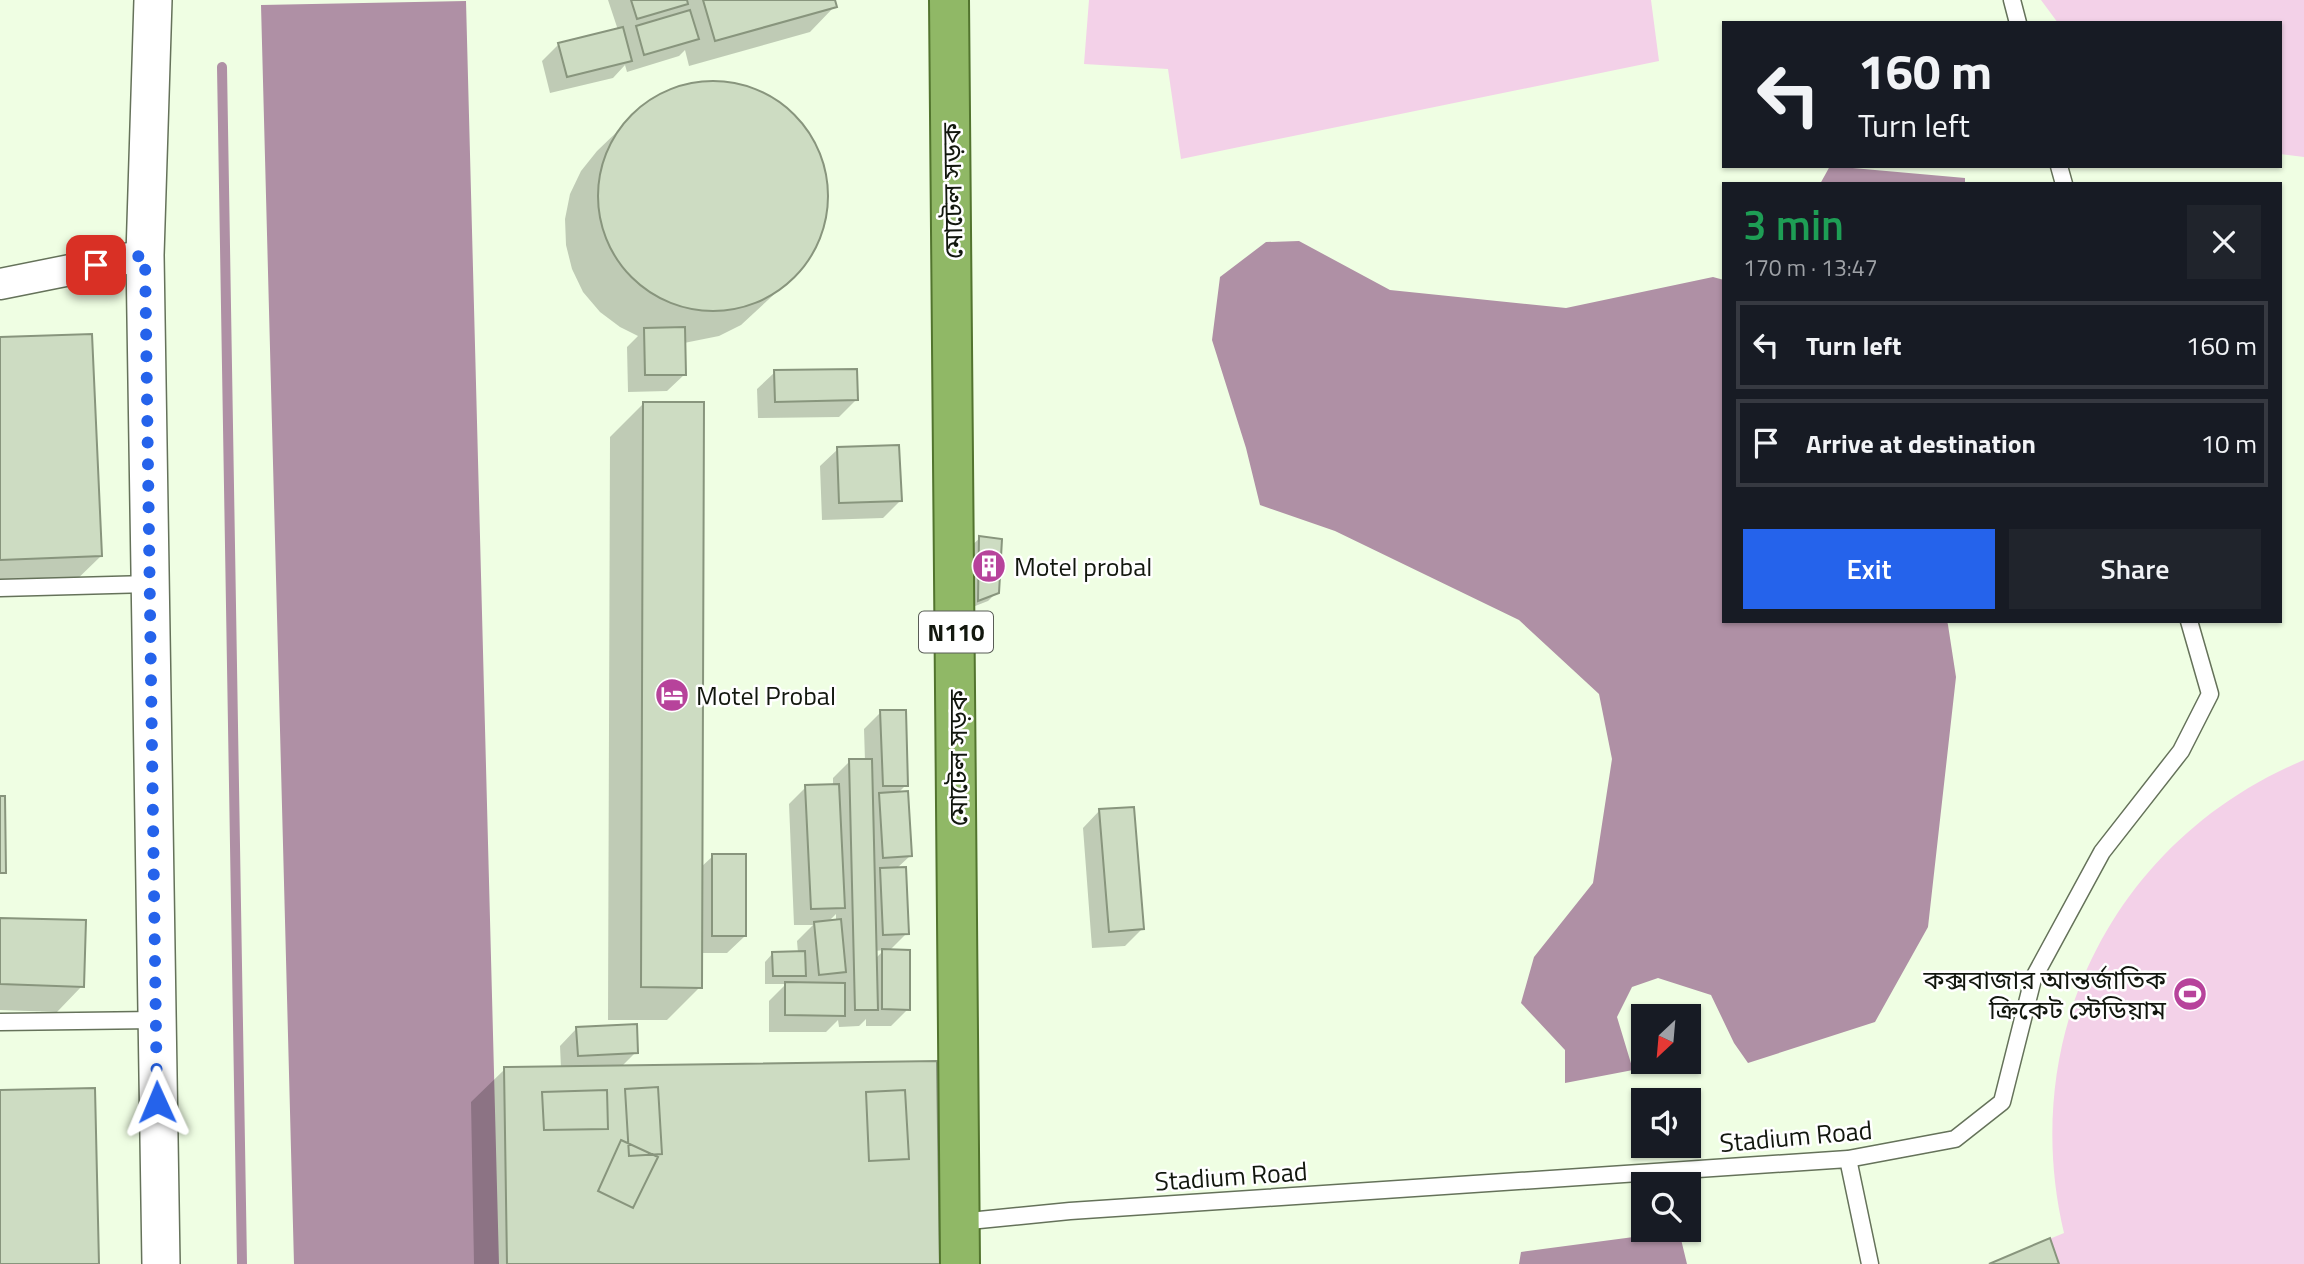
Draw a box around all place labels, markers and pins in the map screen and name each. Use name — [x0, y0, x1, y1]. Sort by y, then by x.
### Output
pin — [66, 235, 126, 295]
building icon: Motel probal — [970, 547, 1008, 585]
place label: Motel probal — [1014, 547, 1152, 586]
hotel icon: Motel Probal — [653, 676, 691, 714]
place label: Motel Probal — [696, 676, 836, 715]
place label: কক্সবাজার আন্তর্জাতিক ক্রিকেট স্টেডিয়াম — [1922, 960, 2167, 1029]
sports icon: কক্সবাজার আন্তর্জাতিক ক্রিকেট স্টেডিয়াম — [2171, 975, 2209, 1013]

